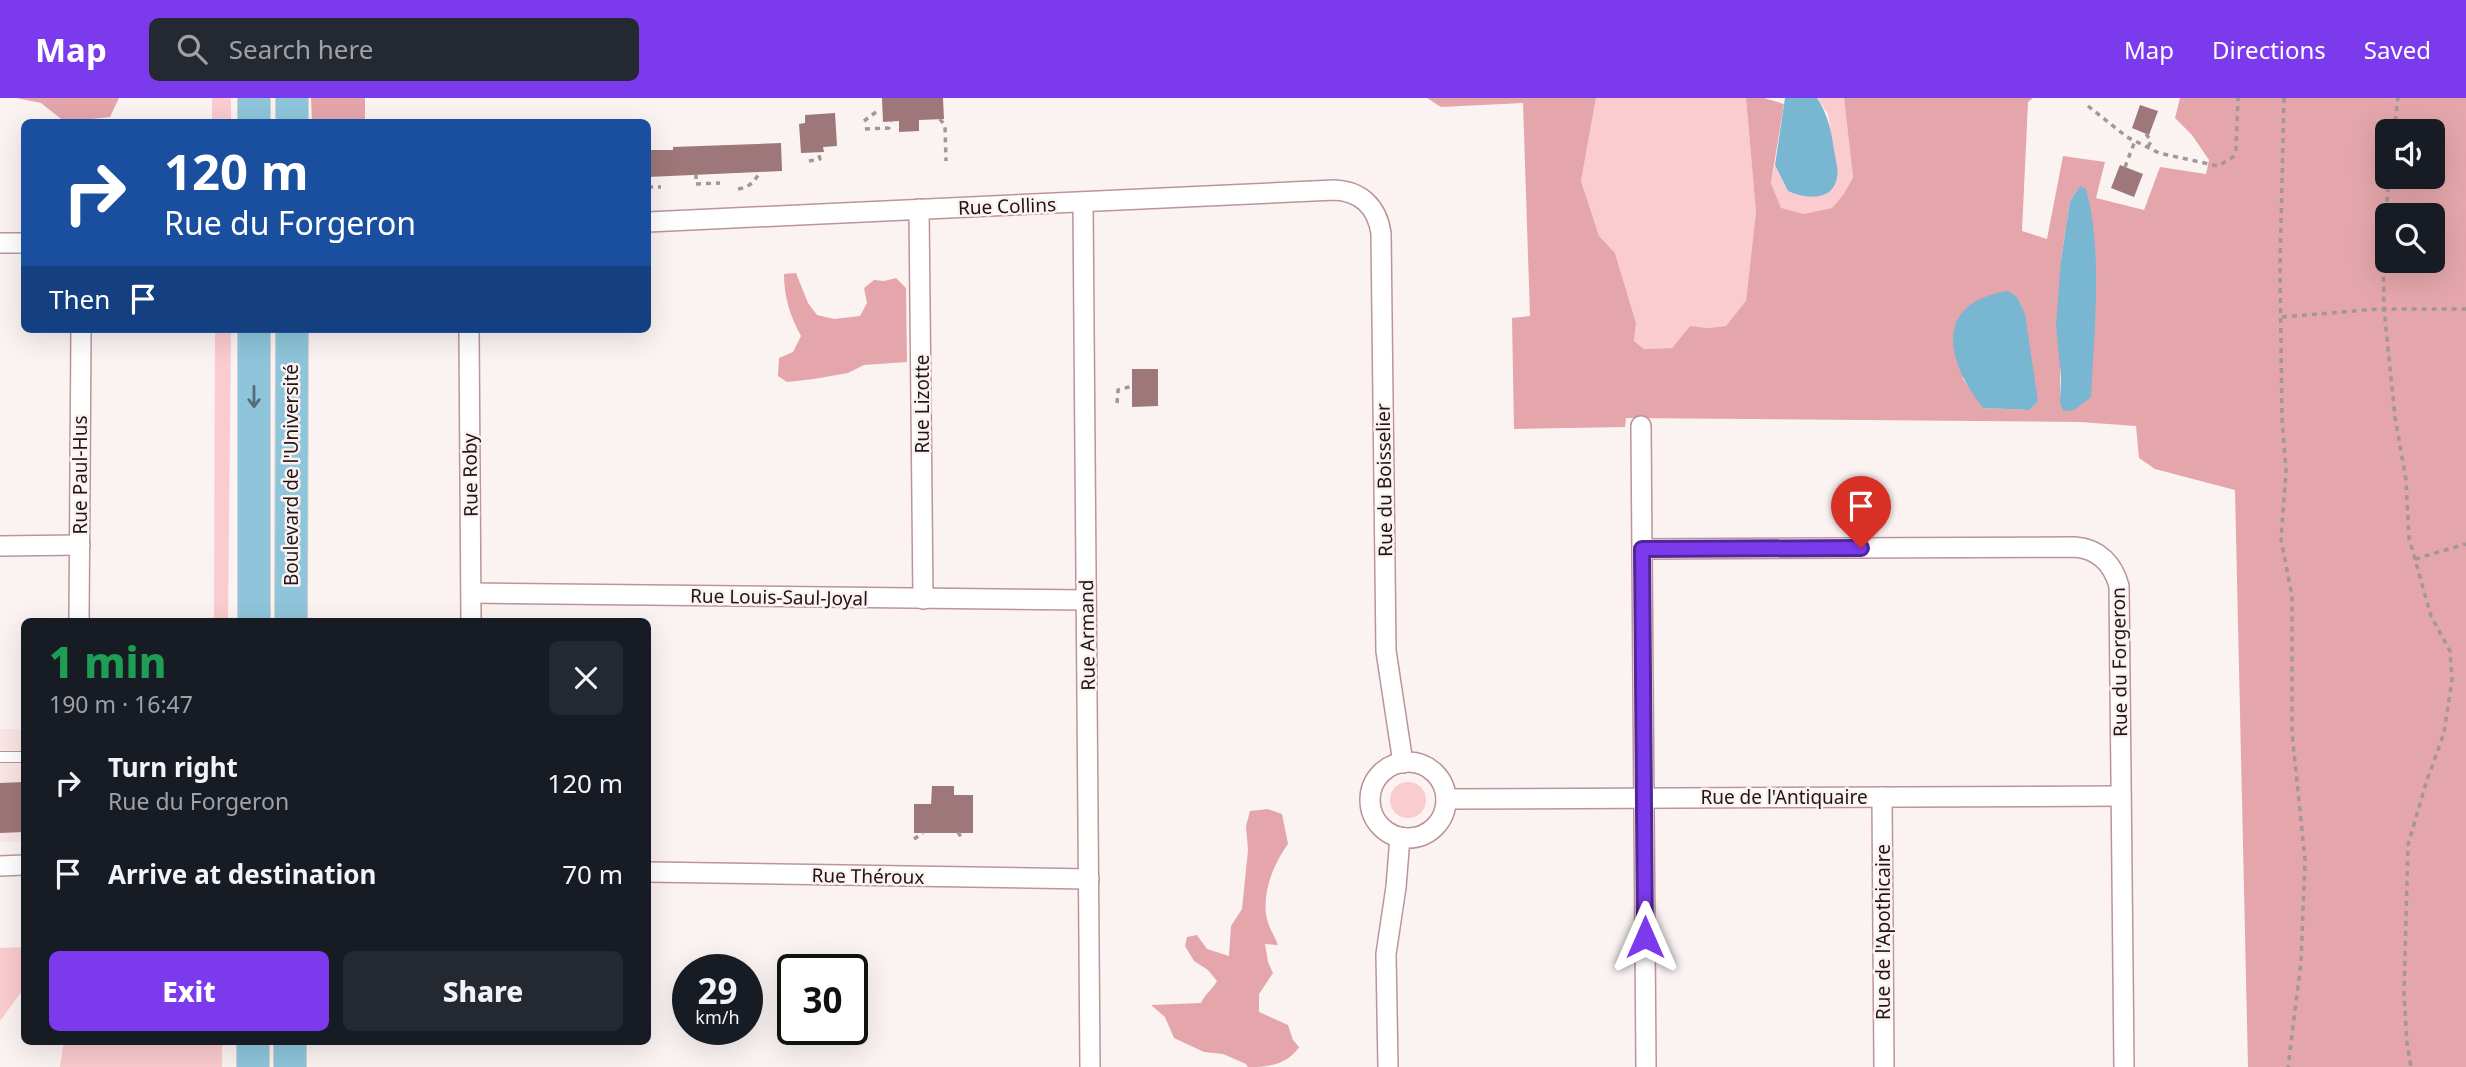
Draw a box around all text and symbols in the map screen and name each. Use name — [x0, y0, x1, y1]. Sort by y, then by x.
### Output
search box — [149, 18, 639, 81]
text: Map — [35, 27, 107, 72]
icon: search — [173, 30, 211, 68]
text: Search here — [229, 31, 373, 67]
text: Map — [2124, 33, 2174, 66]
text: Directions — [2212, 33, 2326, 66]
text: Saved — [2364, 33, 2431, 66]
map controls — [2375, 119, 2445, 273]
button: sound — [2375, 119, 2445, 189]
text: 120 m — [164, 138, 309, 204]
icon: right — [49, 147, 140, 238]
street label: Rue Collins — [957, 191, 1057, 221]
text: Rue du Forgeron — [164, 201, 416, 244]
button: search — [2375, 203, 2445, 273]
icon: arrive — [124, 280, 162, 318]
text: Then — [49, 281, 110, 317]
street label: Rue Lizotte — [909, 355, 935, 453]
street label: Boulevard de l'Université — [278, 364, 304, 586]
one-way arrow — [247, 385, 261, 408]
street label: Rue du Boisselier — [1370, 403, 1398, 557]
street label: Rue Paul-Hus — [67, 415, 93, 535]
street label: Rue Roby — [456, 433, 484, 517]
pin — [1831, 476, 1891, 548]
icon: arrive — [1842, 487, 1880, 525]
street label: Rue Armand — [1073, 579, 1101, 691]
street label: Rue Louis-Saul-Joyal — [690, 582, 868, 612]
street label: Rue du Forgeron — [2105, 587, 2133, 737]
text: 1 min — [49, 633, 166, 690]
button: close — [549, 641, 623, 715]
text: 190 m · 16:47 — [49, 688, 193, 720]
text: Turn right — [108, 749, 238, 785]
icon: right — [49, 764, 87, 802]
text: 120 m — [547, 765, 623, 801]
street label: Rue de l'Antiquaire — [1700, 784, 1868, 810]
text: Rue du Forgeron — [108, 785, 289, 817]
street label: Rue de l'Apothicaire — [1870, 844, 1896, 1020]
icon: arrive — [49, 855, 87, 893]
text: Arrive at destination — [108, 856, 377, 892]
text: 70 m — [562, 856, 623, 892]
street label: Rue Théroux — [811, 862, 925, 890]
position arrow — [1608, 900, 1682, 974]
button: Exit — [49, 951, 329, 1031]
button: Share — [343, 951, 623, 1031]
speed limit sign: 30 — [777, 954, 868, 1045]
text: 29 — [697, 967, 738, 1014]
text: km/h — [695, 1005, 740, 1029]

